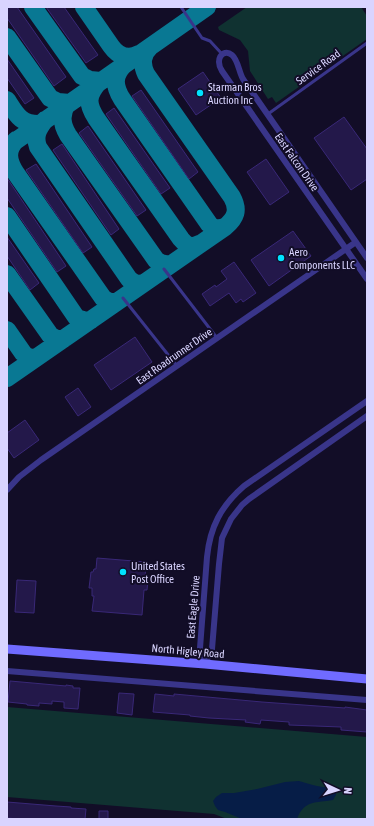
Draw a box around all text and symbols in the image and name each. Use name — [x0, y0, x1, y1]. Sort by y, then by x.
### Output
street label: Service Road — [294, 47, 342, 87]
place label: Starman Bros Auction Inc — [208, 81, 262, 106]
marker: Starman Bros Auction Inc — [195, 88, 205, 98]
street label: East Falcon Drive — [273, 131, 321, 193]
place label: Aero Components LLC — [289, 246, 355, 271]
marker: Aero Components LLC — [276, 253, 286, 263]
street label: East Roadrunner Drive — [134, 325, 214, 387]
place label: United States Post Office — [131, 560, 185, 585]
marker: United States Post Office — [118, 567, 128, 577]
street label: East Eagle Drive — [184, 575, 202, 639]
street label: North Higley Road — [151, 642, 225, 660]
north arrow — [318, 770, 358, 810]
text: N — [342, 787, 354, 794]

